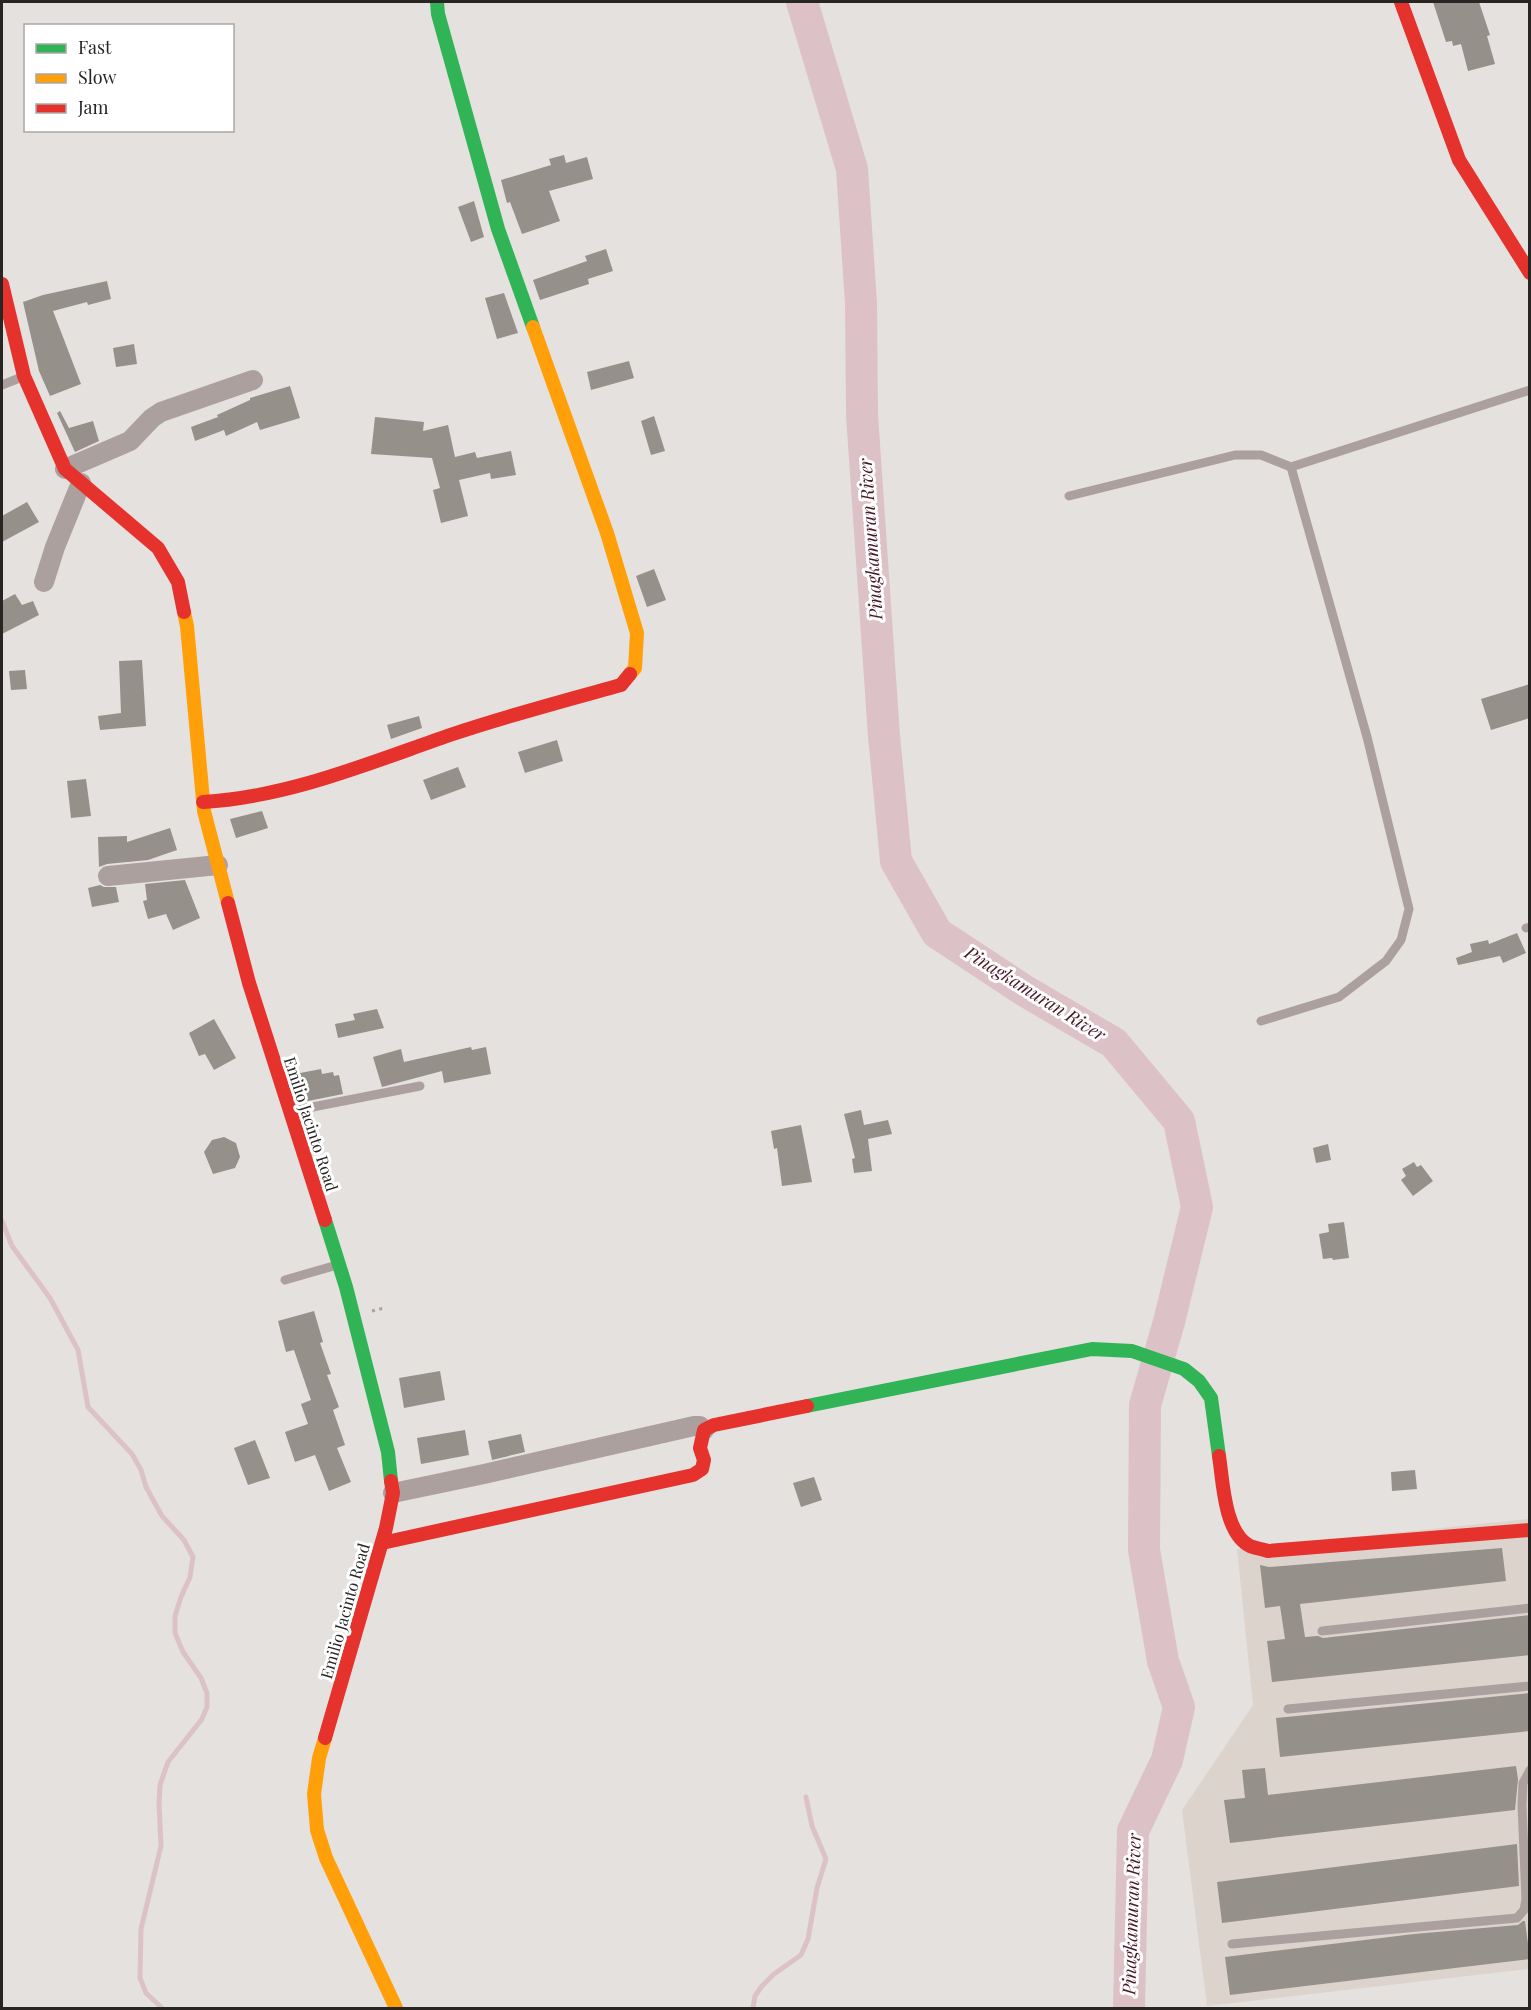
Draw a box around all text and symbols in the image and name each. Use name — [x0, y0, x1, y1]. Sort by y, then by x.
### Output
legend — [24, 24, 234, 132]
text: Fast — [78, 35, 112, 59]
text: Slow — [78, 65, 116, 89]
text: Jam — [77, 95, 108, 119]
water label: Pinagkamuran River — [852, 456, 888, 621]
water label: Pinagkamuran River — [960, 940, 1112, 1047]
street label: Emilio Jacinto Road — [280, 1054, 343, 1194]
street label: Emilio Jacinto Road — [315, 1541, 374, 1681]
water label: Pinagkamuran River — [1116, 1832, 1146, 1996]

